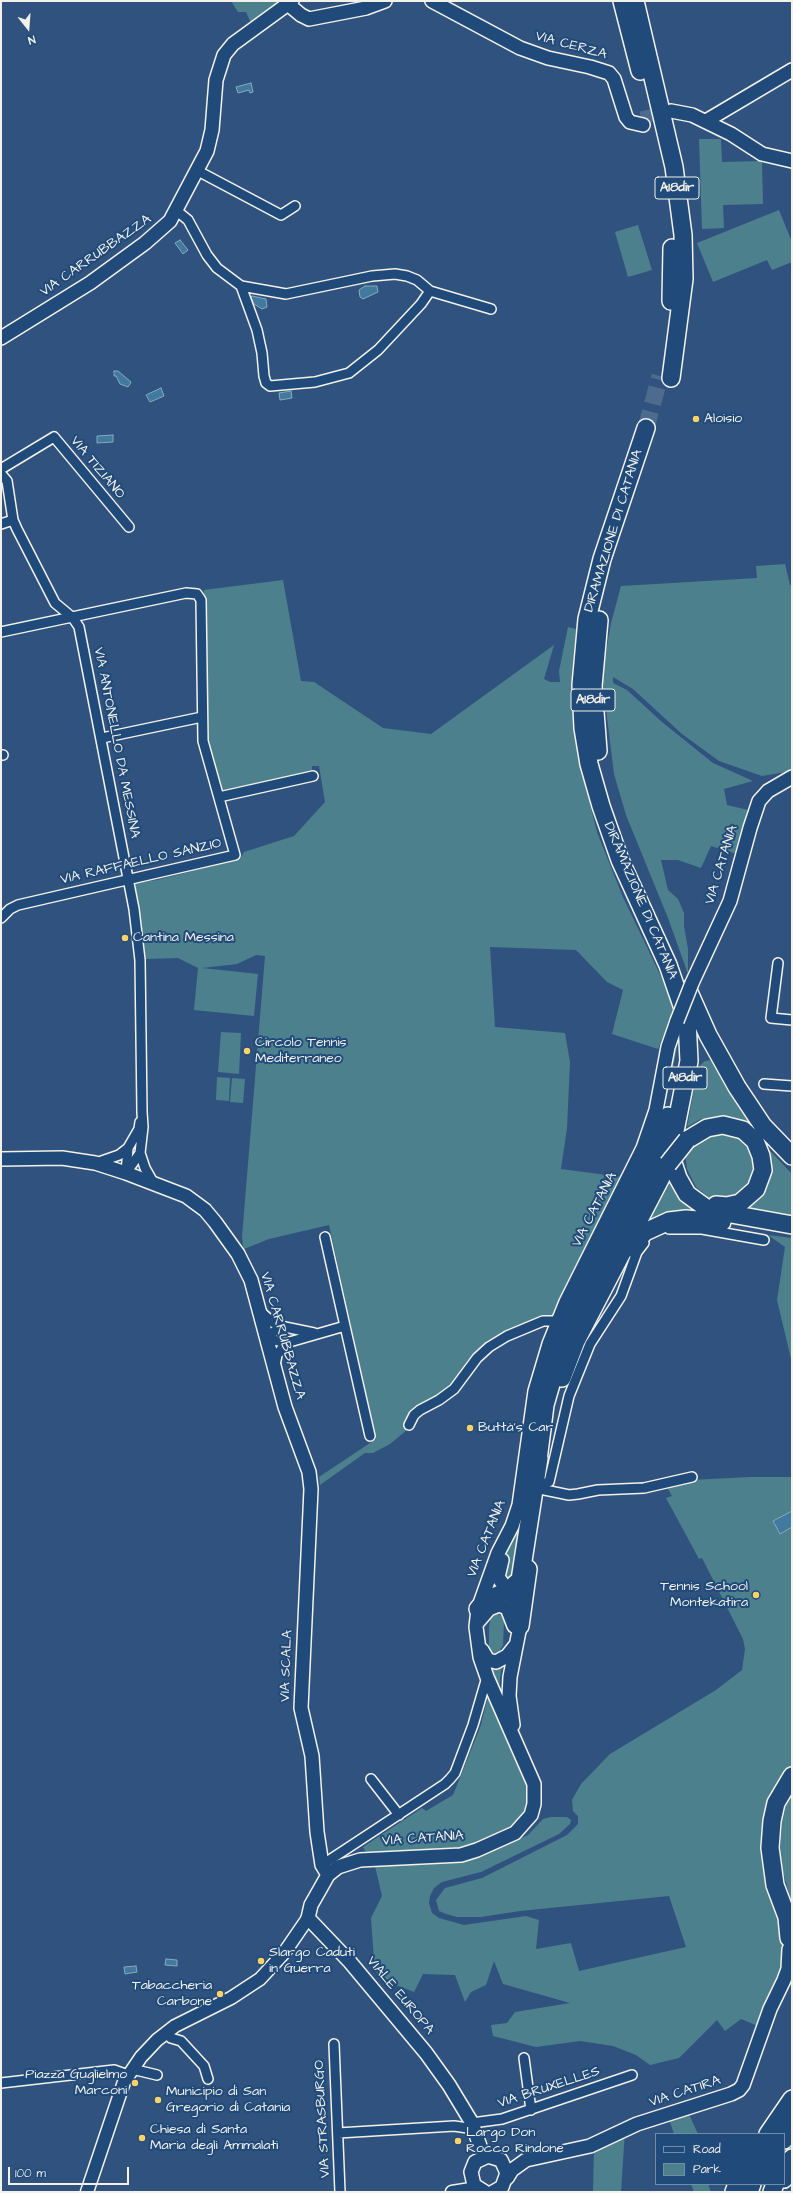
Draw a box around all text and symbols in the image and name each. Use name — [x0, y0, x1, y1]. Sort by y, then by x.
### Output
north arrow — [8, 8, 48, 48]
street label: VIA CERZA — [533, 28, 609, 64]
text: N — [26, 32, 37, 48]
road number: A18dir — [655, 177, 699, 199]
street label: VIA CARRUBBAZZA — [37, 211, 155, 301]
place label: Aloisio — [704, 411, 742, 427]
marker: Aloisio — [691, 414, 701, 424]
street label: VIA TIZIANO — [66, 433, 128, 503]
street label: DIRAMAZIONE DI CATANIA — [581, 448, 647, 614]
street label: VIA ANTONELLO DA MESSINA — [89, 646, 143, 840]
road number: A18dir — [571, 689, 615, 711]
street label: DIRAMAZIONE DI CATANIA — [599, 820, 681, 982]
street label: VIA CATANIA — [702, 823, 742, 907]
street label: VIA RAFFAELLO SANZIO — [59, 835, 223, 889]
place label: Cantina Messina — [133, 930, 234, 946]
marker: Cantina Messina — [120, 933, 130, 943]
place label: Circolo Tennis Mediterraneo — [255, 1035, 347, 1068]
marker: Circolo Tennis Mediterraneo — [242, 1046, 252, 1056]
road number: A18dir — [663, 1067, 707, 1089]
street label: VIA CATANIA — [569, 1170, 621, 1250]
street label: VIA CARRUBBAZZA — [256, 1270, 308, 1402]
place label: Buttà's Car — [478, 1420, 553, 1436]
marker: Buttà's Car — [465, 1423, 475, 1433]
street label: VIA CATANIA — [464, 1498, 510, 1580]
place label: Tennis School Montekatira — [660, 1579, 748, 1612]
marker: Tennis School Montekatira — [751, 1590, 761, 1600]
street label: VIA SCALA — [277, 1630, 297, 1702]
street label: VIA CATANIA — [382, 1828, 464, 1850]
place label: Slargo Caduti in Guerra — [269, 1945, 355, 1978]
street label: VIALE EUROPA — [362, 1954, 438, 2038]
marker: Slargo Caduti in Guerra — [256, 1956, 266, 1966]
place label: Tabaccheria Carbone — [132, 1978, 212, 2010]
marker: Tabaccheria Carbone — [215, 1989, 225, 1999]
street label: VIA STRASBURGO — [312, 2060, 334, 2178]
street label: VIA BRUXELLES — [496, 2064, 602, 2112]
place label: Piazza Guglielmo Marconi — [25, 2067, 127, 2100]
street label: VIA CATIRA — [647, 2073, 723, 2111]
marker: Piazza Guglielmo Marconi — [130, 2078, 140, 2088]
place label: Municipio di San Gregorio di Catania — [166, 2084, 290, 2116]
marker: Municipio di San Gregorio di Catania — [153, 2095, 163, 2105]
place label: Chiesa di Santa Maria degli Ammalati — [150, 2122, 278, 2154]
place label: Largo Don Rocco Rindone — [466, 2125, 564, 2158]
marker: Chiesa di Santa Maria degli Ammalati — [137, 2133, 147, 2143]
legend — [655, 2133, 785, 2185]
marker: Largo Don Rocco Rindone — [453, 2136, 463, 2146]
text: Road — [693, 2141, 721, 2158]
scale bar — [10, 2159, 131, 2185]
text: Park — [693, 2161, 721, 2178]
text: 100 m — [15, 2165, 46, 2182]

